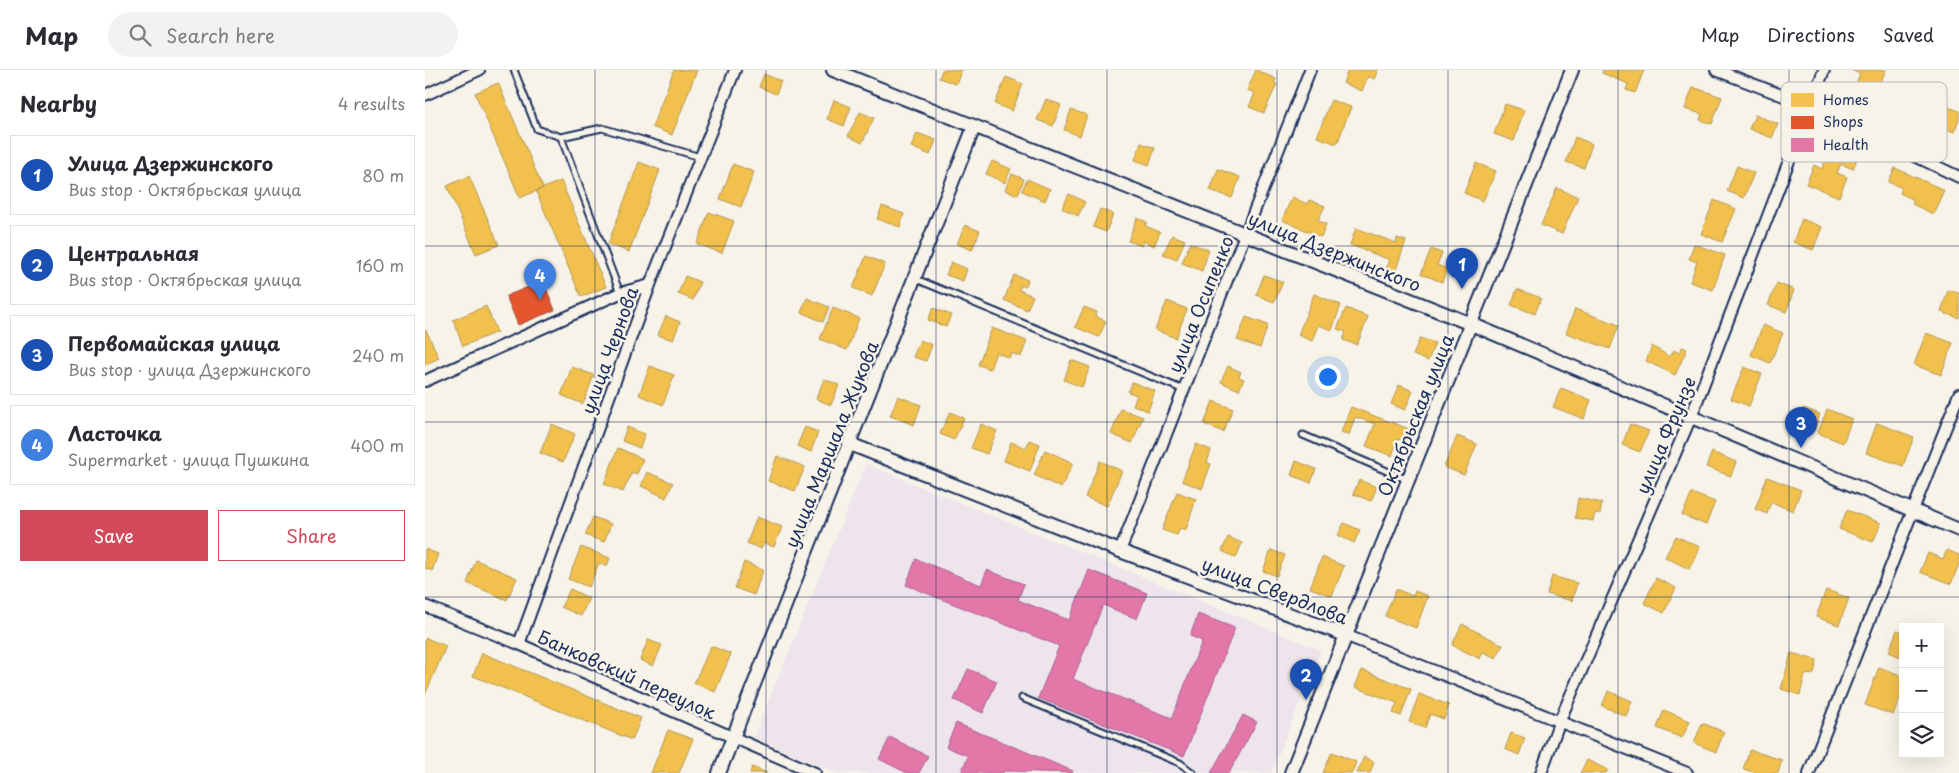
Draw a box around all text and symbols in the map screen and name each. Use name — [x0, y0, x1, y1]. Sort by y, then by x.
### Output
search box — [108, 12, 458, 57]
text: Map — [25, 17, 78, 53]
icon: search — [126, 21, 154, 49]
text: Search here — [166, 21, 275, 49]
text: Map — [1701, 21, 1739, 48]
text: Directions — [1767, 21, 1855, 48]
text: Saved — [1883, 21, 1934, 48]
legend — [1781, 82, 1947, 162]
text: Nearby — [20, 87, 97, 119]
text: Homes — [1823, 89, 1869, 110]
text: 4 results — [338, 91, 405, 115]
text: Shops — [1823, 111, 1863, 132]
text: Health — [1823, 134, 1869, 155]
text: Улица Дзержинского — [68, 149, 273, 177]
text: 1 — [33, 163, 41, 187]
text: 80 m — [362, 163, 404, 187]
text: Bus stop · Октябрьская улица — [68, 177, 301, 201]
street label: улица Дзержинского — [1245, 204, 1425, 298]
street label: улица Осипенко — [1160, 231, 1240, 377]
text: Центральная — [68, 239, 199, 267]
pin: 1 — [1446, 248, 1478, 289]
text: 2 — [31, 253, 43, 277]
text: 160 m — [356, 253, 404, 277]
pin: 4 — [524, 259, 556, 300]
text: Bus stop · Октябрьская улица — [68, 267, 301, 291]
street label: улица Чернова — [573, 282, 645, 417]
text: Первомайская улица — [68, 329, 280, 357]
street label: Октябрьская улица — [1370, 329, 1460, 500]
street label: улица Маршала Жукова — [777, 336, 885, 551]
text: 3 — [32, 343, 42, 367]
text: 240 m — [352, 343, 404, 367]
text: Bus stop · улица Дзержинского — [68, 357, 311, 381]
your location — [1315, 364, 1341, 390]
street label: улица Фрунзе — [1628, 372, 1702, 498]
pin: 3 — [1785, 407, 1817, 448]
text: Ласточка — [68, 419, 162, 447]
text: 4 — [32, 433, 42, 457]
text: 400 m — [351, 433, 404, 457]
text: Supermarket · улица Пушкина — [68, 447, 309, 471]
button: Save — [20, 510, 208, 561]
button: Share — [218, 510, 405, 561]
street label: улица Свердлова — [1198, 550, 1353, 631]
street label: Банковский переулок — [534, 623, 721, 726]
map controls — [1899, 623, 1944, 758]
button: + — [1899, 623, 1944, 668]
pin: 2 — [1290, 659, 1322, 700]
button: − — [1899, 668, 1944, 713]
button: layers — [1899, 713, 1944, 758]

